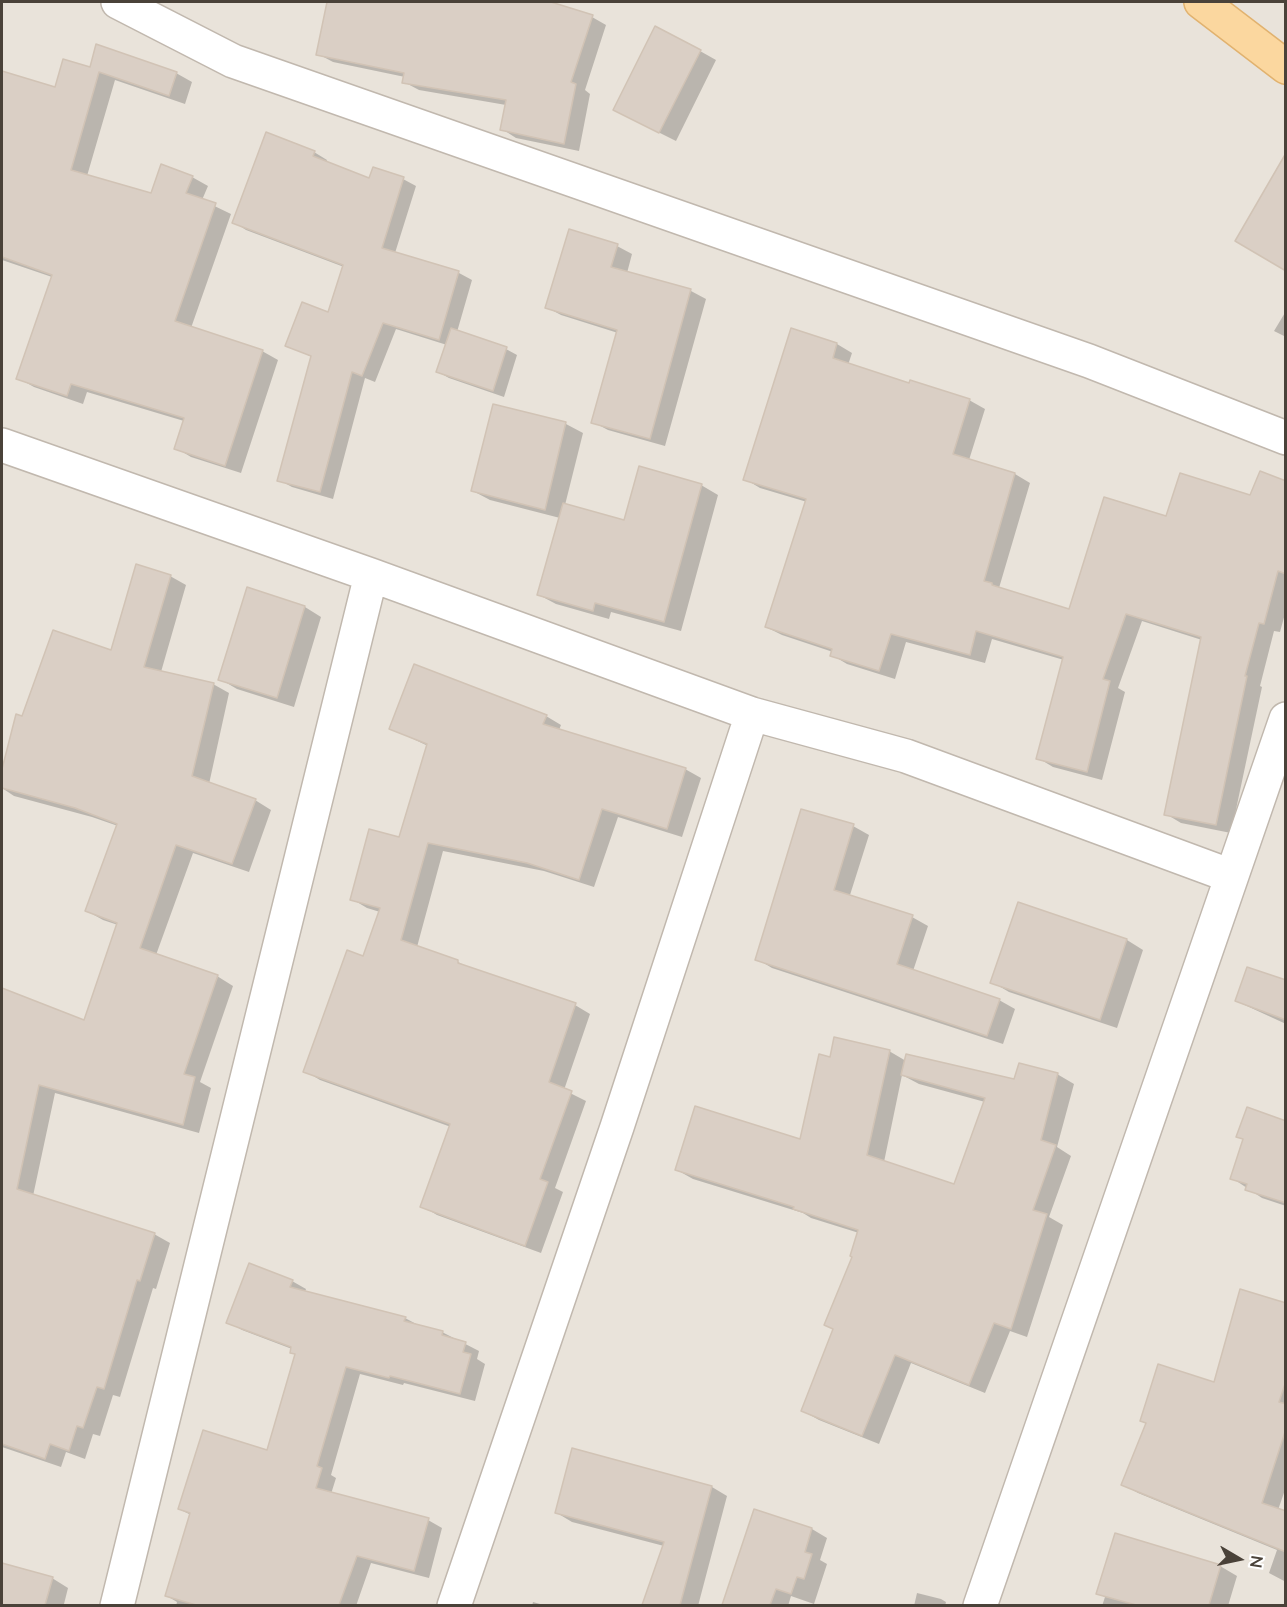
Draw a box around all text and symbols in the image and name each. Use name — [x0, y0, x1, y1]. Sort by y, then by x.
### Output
north arrow — [1209, 1529, 1269, 1589]
text: N — [1247, 1554, 1268, 1569]

